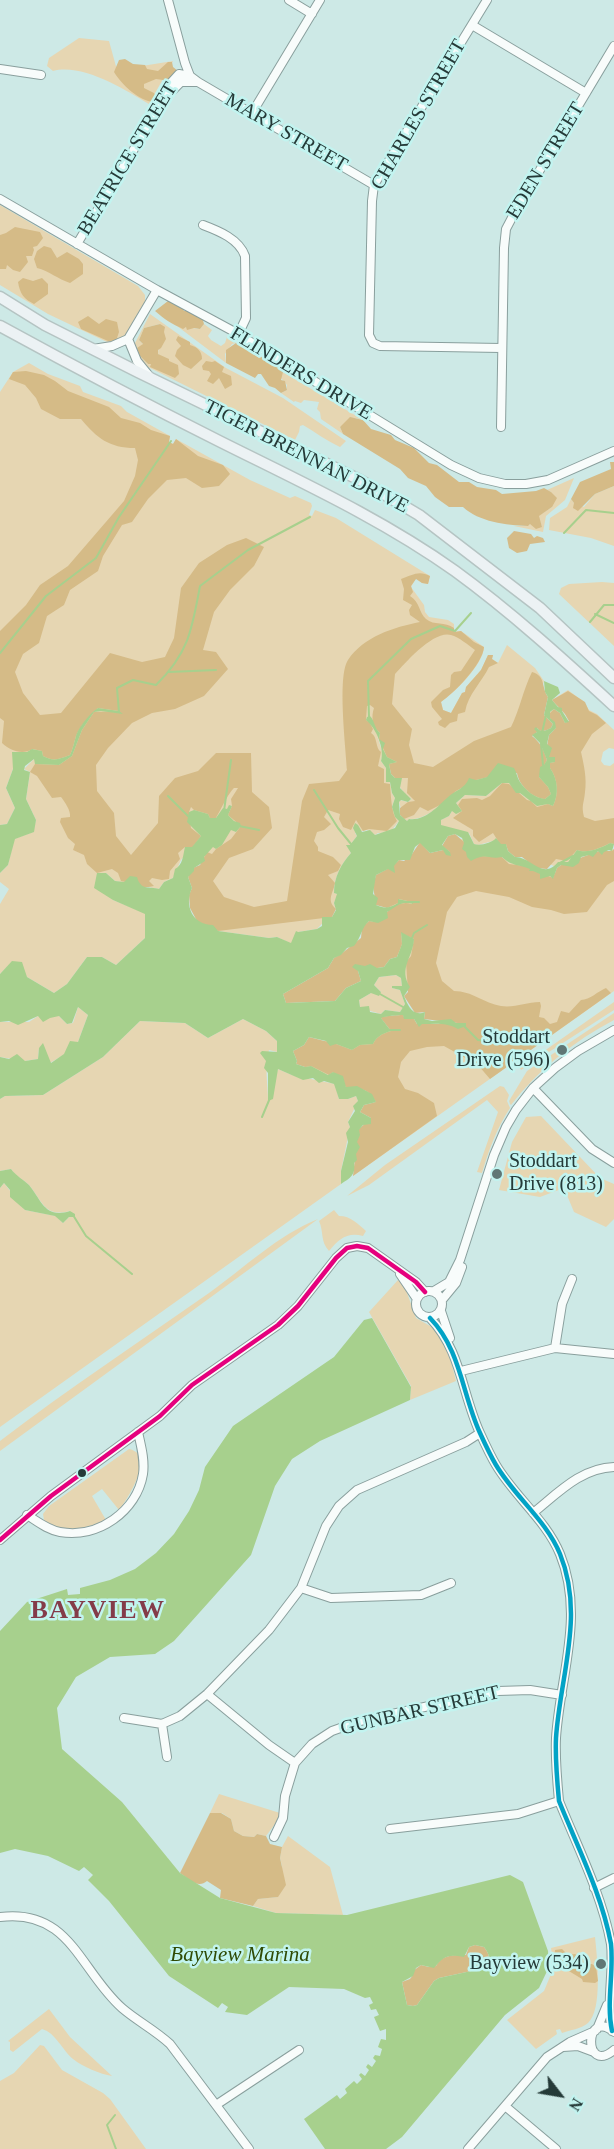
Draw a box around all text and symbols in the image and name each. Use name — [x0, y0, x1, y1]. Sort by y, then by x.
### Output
street label: CHARLES STREET — [366, 36, 472, 194]
street label: BEATRICE STREET — [73, 78, 183, 240]
street label: MARY STREET — [221, 88, 351, 178]
street label: EDEN STREET — [502, 98, 590, 224]
street label: FLINDERS DRIVE — [226, 322, 376, 426]
street label: TIGER BRENNAN DRIVE — [200, 395, 412, 519]
place label: Stoddart Drive (596) — [456, 1026, 550, 1073]
marker: Stoddart Drive (596) — [555, 1043, 569, 1057]
place label: Stoddart Drive (813) — [509, 1150, 603, 1197]
marker: Stoddart Drive (813) — [490, 1167, 504, 1181]
unlabelled marker — [76, 1467, 88, 1479]
district label: BAYVIEW — [30, 1595, 166, 1627]
street label: GUNBAR STREET — [338, 1681, 502, 1741]
water label: Bayview Marina — [170, 1942, 310, 1968]
place label: Bayview (534) — [470, 1952, 589, 1976]
marker: Bayview (534) — [594, 1957, 608, 1971]
north arrow — [530, 2065, 590, 2125]
text: N — [566, 2095, 586, 2114]

